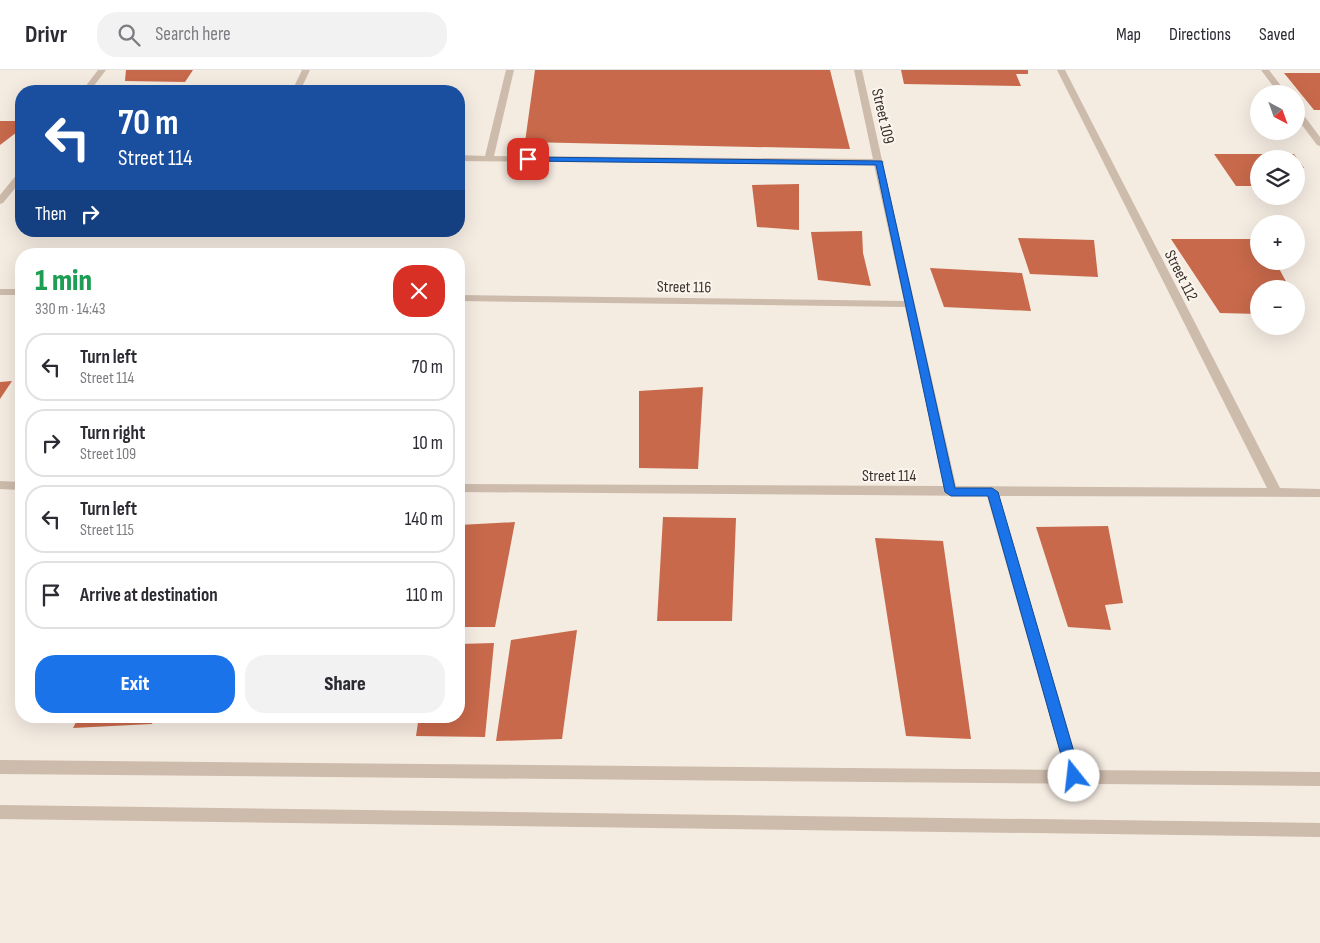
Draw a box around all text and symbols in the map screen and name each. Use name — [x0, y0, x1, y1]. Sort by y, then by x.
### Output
search box — [97, 12, 447, 57]
text: Drivr — [25, 20, 67, 49]
icon: search — [115, 21, 143, 49]
text: Search here — [155, 23, 231, 46]
text: Map — [1116, 24, 1141, 45]
text: Directions — [1169, 24, 1231, 45]
text: Saved — [1259, 24, 1295, 45]
north arrow — [1250, 85, 1305, 140]
map controls — [1250, 85, 1305, 335]
street label: Street 109 — [867, 87, 898, 146]
text: 70 m — [118, 102, 178, 145]
icon: left — [35, 105, 100, 170]
pin — [507, 138, 549, 180]
text: Street 114 — [118, 145, 193, 172]
icon: arrive — [514, 145, 542, 173]
button: layers — [1250, 150, 1305, 205]
icon: right — [76, 200, 104, 228]
text: Then — [35, 203, 66, 226]
button: + — [1250, 215, 1305, 270]
street label: Street 112 — [1160, 247, 1201, 304]
text: 1 min — [35, 263, 92, 299]
button: close — [393, 265, 445, 317]
street label: Street 116 — [657, 278, 711, 297]
button: − — [1250, 280, 1305, 335]
text: 330 m · 14:43 — [35, 300, 105, 319]
text: Turn left — [80, 346, 137, 369]
icon: left — [37, 353, 65, 381]
text: 70 m — [412, 356, 443, 379]
text: Street 114 — [80, 369, 134, 388]
text: Turn right — [80, 422, 145, 445]
icon: right — [37, 429, 65, 457]
text: 10 m — [413, 432, 443, 455]
text: Street 109 — [80, 445, 136, 464]
street label: Street 114 — [862, 467, 916, 486]
text: Turn left — [80, 498, 137, 521]
icon: left — [37, 505, 65, 533]
text: 140 m — [405, 508, 443, 531]
text: Street 115 — [80, 521, 134, 540]
icon: arrive — [37, 581, 65, 609]
text: Arrive at destination — [80, 584, 218, 607]
text: 110 m — [406, 584, 443, 607]
button: Exit — [35, 655, 235, 713]
button: Share — [245, 655, 445, 713]
position arrow — [1047, 749, 1099, 801]

